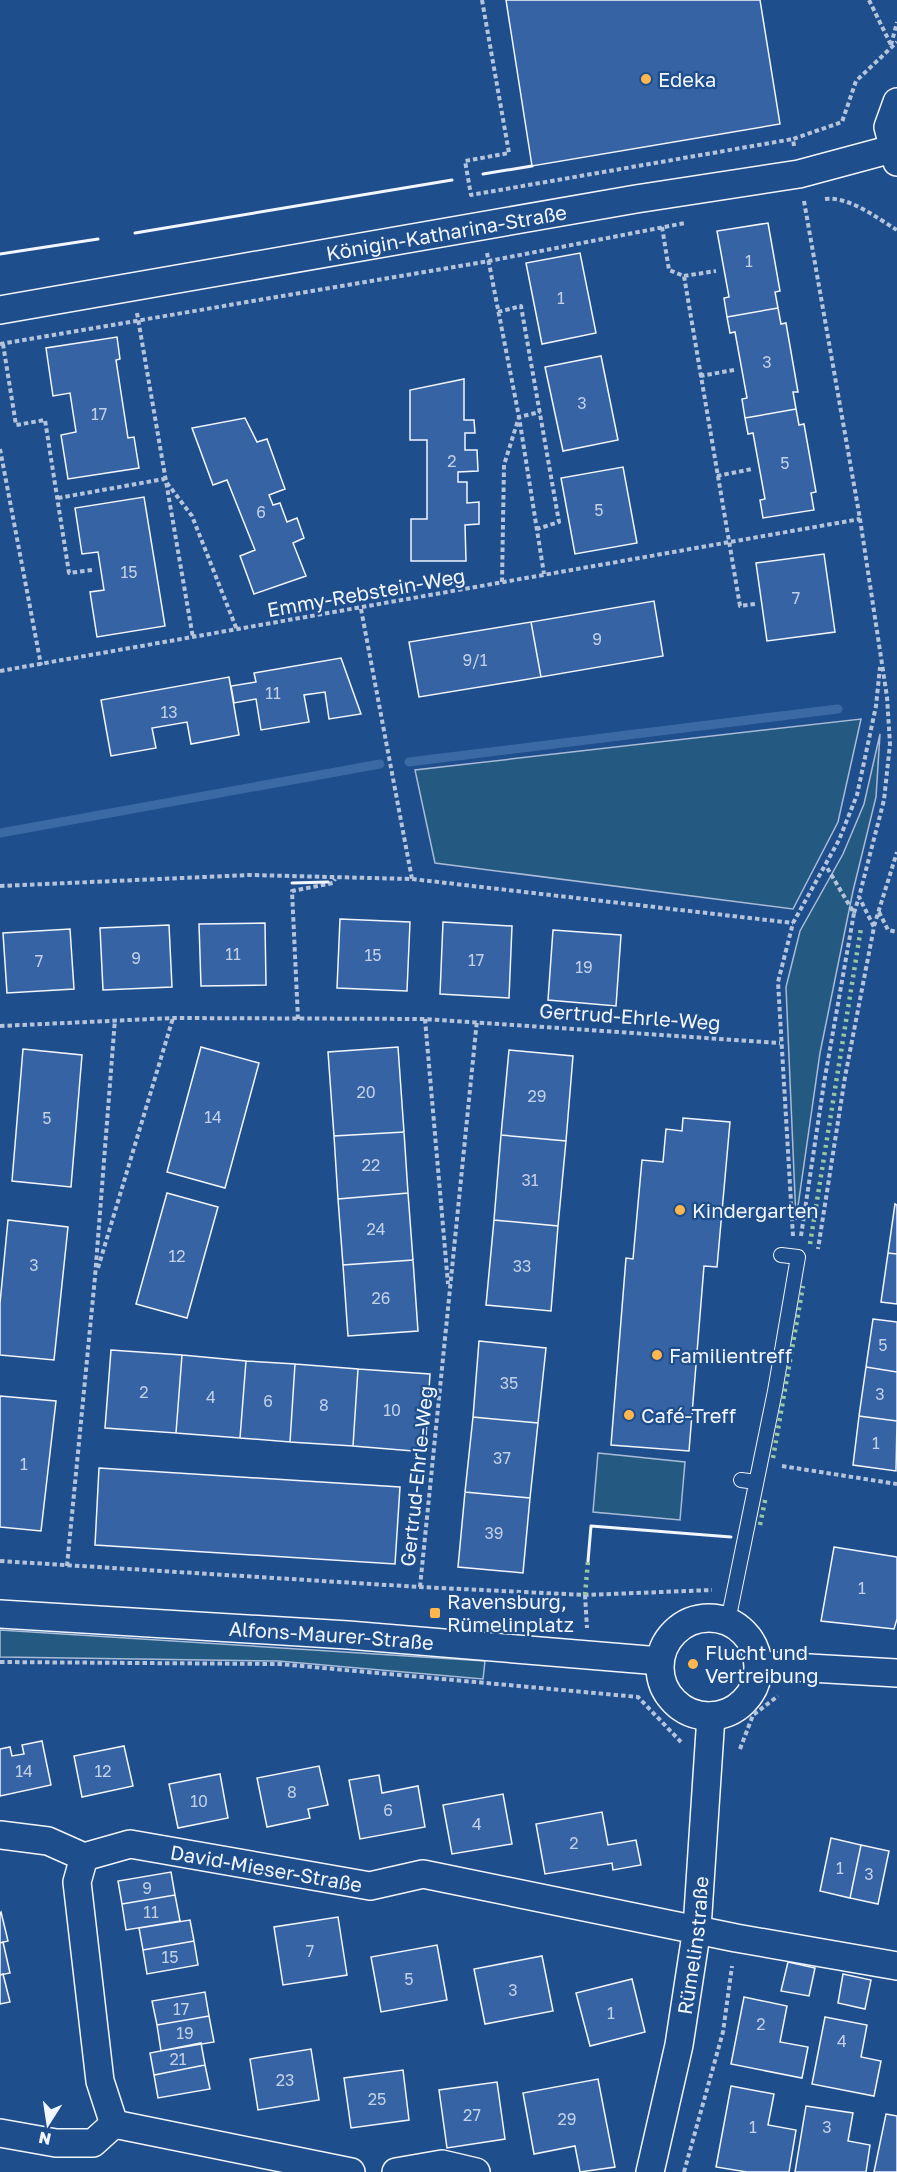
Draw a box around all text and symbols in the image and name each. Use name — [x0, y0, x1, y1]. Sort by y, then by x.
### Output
place label: Edeka — [658, 67, 716, 91]
marker: Edeka — [639, 72, 653, 86]
street label: Königin-Katharina-Straße — [324, 199, 569, 265]
house number: 1 — [745, 251, 753, 271]
house number: 1 — [557, 288, 565, 308]
house number: 3 — [762, 352, 772, 372]
house number: 3 — [577, 393, 587, 413]
house number: 17 — [91, 404, 107, 424]
house number: 2 — [447, 451, 457, 471]
house number: 5 — [780, 453, 790, 473]
house number: 5 — [594, 500, 604, 520]
house number: 6 — [256, 502, 266, 522]
house number: 15 — [120, 562, 138, 582]
street label: Emmy-Rebstein-Weg — [265, 563, 467, 621]
house number: 7 — [792, 588, 800, 608]
house number: 9 — [592, 629, 602, 649]
house number: 9/1 — [462, 650, 488, 670]
house number: 11 — [265, 683, 281, 703]
house number: 13 — [160, 702, 178, 722]
house number: 11 — [225, 944, 241, 964]
house number: 15 — [364, 945, 382, 965]
house number: 9 — [131, 948, 141, 968]
house number: 17 — [468, 950, 484, 970]
house number: 7 — [35, 951, 43, 971]
house number: 19 — [575, 957, 593, 977]
street label: Gertrud-Ehrle-Weg — [539, 998, 721, 1034]
house number: 20 — [356, 1082, 376, 1102]
house number: 29 — [528, 1086, 546, 1106]
house number: 14 — [204, 1107, 222, 1127]
house number: 5 — [42, 1108, 52, 1128]
house number: 22 — [362, 1155, 380, 1175]
house number: 31 — [521, 1170, 539, 1190]
place label: Kindergarten — [692, 1198, 819, 1222]
marker: Kindergarten — [673, 1203, 687, 1217]
house number: 24 — [366, 1219, 386, 1239]
house number: 12 — [168, 1246, 186, 1266]
house number: 3 — [29, 1255, 39, 1275]
house number: 33 — [513, 1256, 531, 1276]
house number: 26 — [372, 1288, 390, 1308]
house number: 5 — [878, 1335, 888, 1355]
place label: Familientreff — [669, 1343, 792, 1367]
marker: Familientreff — [650, 1348, 664, 1362]
house number: 35 — [500, 1373, 518, 1393]
house number: 2 — [139, 1382, 149, 1402]
street label: Gertrud-Ehrle-Weg — [395, 1384, 437, 1568]
house number: 3 — [875, 1384, 885, 1404]
house number: 4 — [206, 1387, 216, 1407]
house number: 6 — [263, 1391, 273, 1411]
house number: 8 — [319, 1395, 329, 1415]
house number: 10 — [383, 1400, 401, 1420]
place label: Café-Treff — [641, 1403, 736, 1427]
marker: Café-Treff — [622, 1408, 636, 1422]
house number: 1 — [872, 1433, 880, 1453]
house number: 37 — [493, 1448, 511, 1468]
house number: 1 — [20, 1454, 28, 1474]
house number: 39 — [484, 1523, 504, 1543]
house number: 1 — [858, 1578, 866, 1598]
place label: Ravensburg, Rümelinplatz — [447, 1589, 574, 1636]
marker: Ravensburg, Rümelinplatz — [428, 1606, 442, 1620]
street label: Alfons-Maurer-Straße — [228, 1616, 435, 1654]
place label: Flucht und Vertreibung — [705, 1640, 819, 1687]
marker: Flucht und Vertreibung — [686, 1657, 700, 1671]
house number: 14 — [15, 1761, 33, 1781]
house number: 12 — [94, 1761, 112, 1781]
house number: 8 — [287, 1782, 297, 1802]
house number: 10 — [190, 1791, 208, 1811]
house number: 6 — [383, 1800, 393, 1820]
house number: 4 — [472, 1814, 482, 1834]
house number: 2 — [569, 1833, 579, 1853]
street label: David-Mieser-Straße — [168, 1839, 364, 1896]
house number: 1 — [836, 1858, 844, 1878]
house number: 3 — [864, 1864, 874, 1884]
street label: Rümelinstraße — [672, 1875, 712, 2016]
house number: 9 — [142, 1878, 152, 1898]
house number: 11 — [143, 1902, 159, 1922]
house number: 7 — [306, 1941, 314, 1961]
house number: 15 — [161, 1947, 179, 1967]
house number: 5 — [404, 1969, 414, 1989]
house number: 3 — [508, 1980, 518, 2000]
house number: 17 — [173, 1999, 189, 2019]
house number: 1 — [607, 2003, 615, 2023]
house number: 2 — [756, 2014, 766, 2034]
house number: 19 — [176, 2023, 194, 2043]
house number: 4 — [837, 2031, 847, 2051]
house number: 21 — [169, 2049, 187, 2069]
house number: 23 — [276, 2070, 294, 2090]
house number: 25 — [368, 2089, 386, 2109]
north arrow — [18, 2094, 78, 2154]
house number: 27 — [463, 2105, 481, 2125]
house number: 29 — [558, 2109, 576, 2129]
house number: 1 — [749, 2117, 757, 2137]
house number: 3 — [822, 2117, 832, 2137]
text: N — [37, 2128, 53, 2150]

